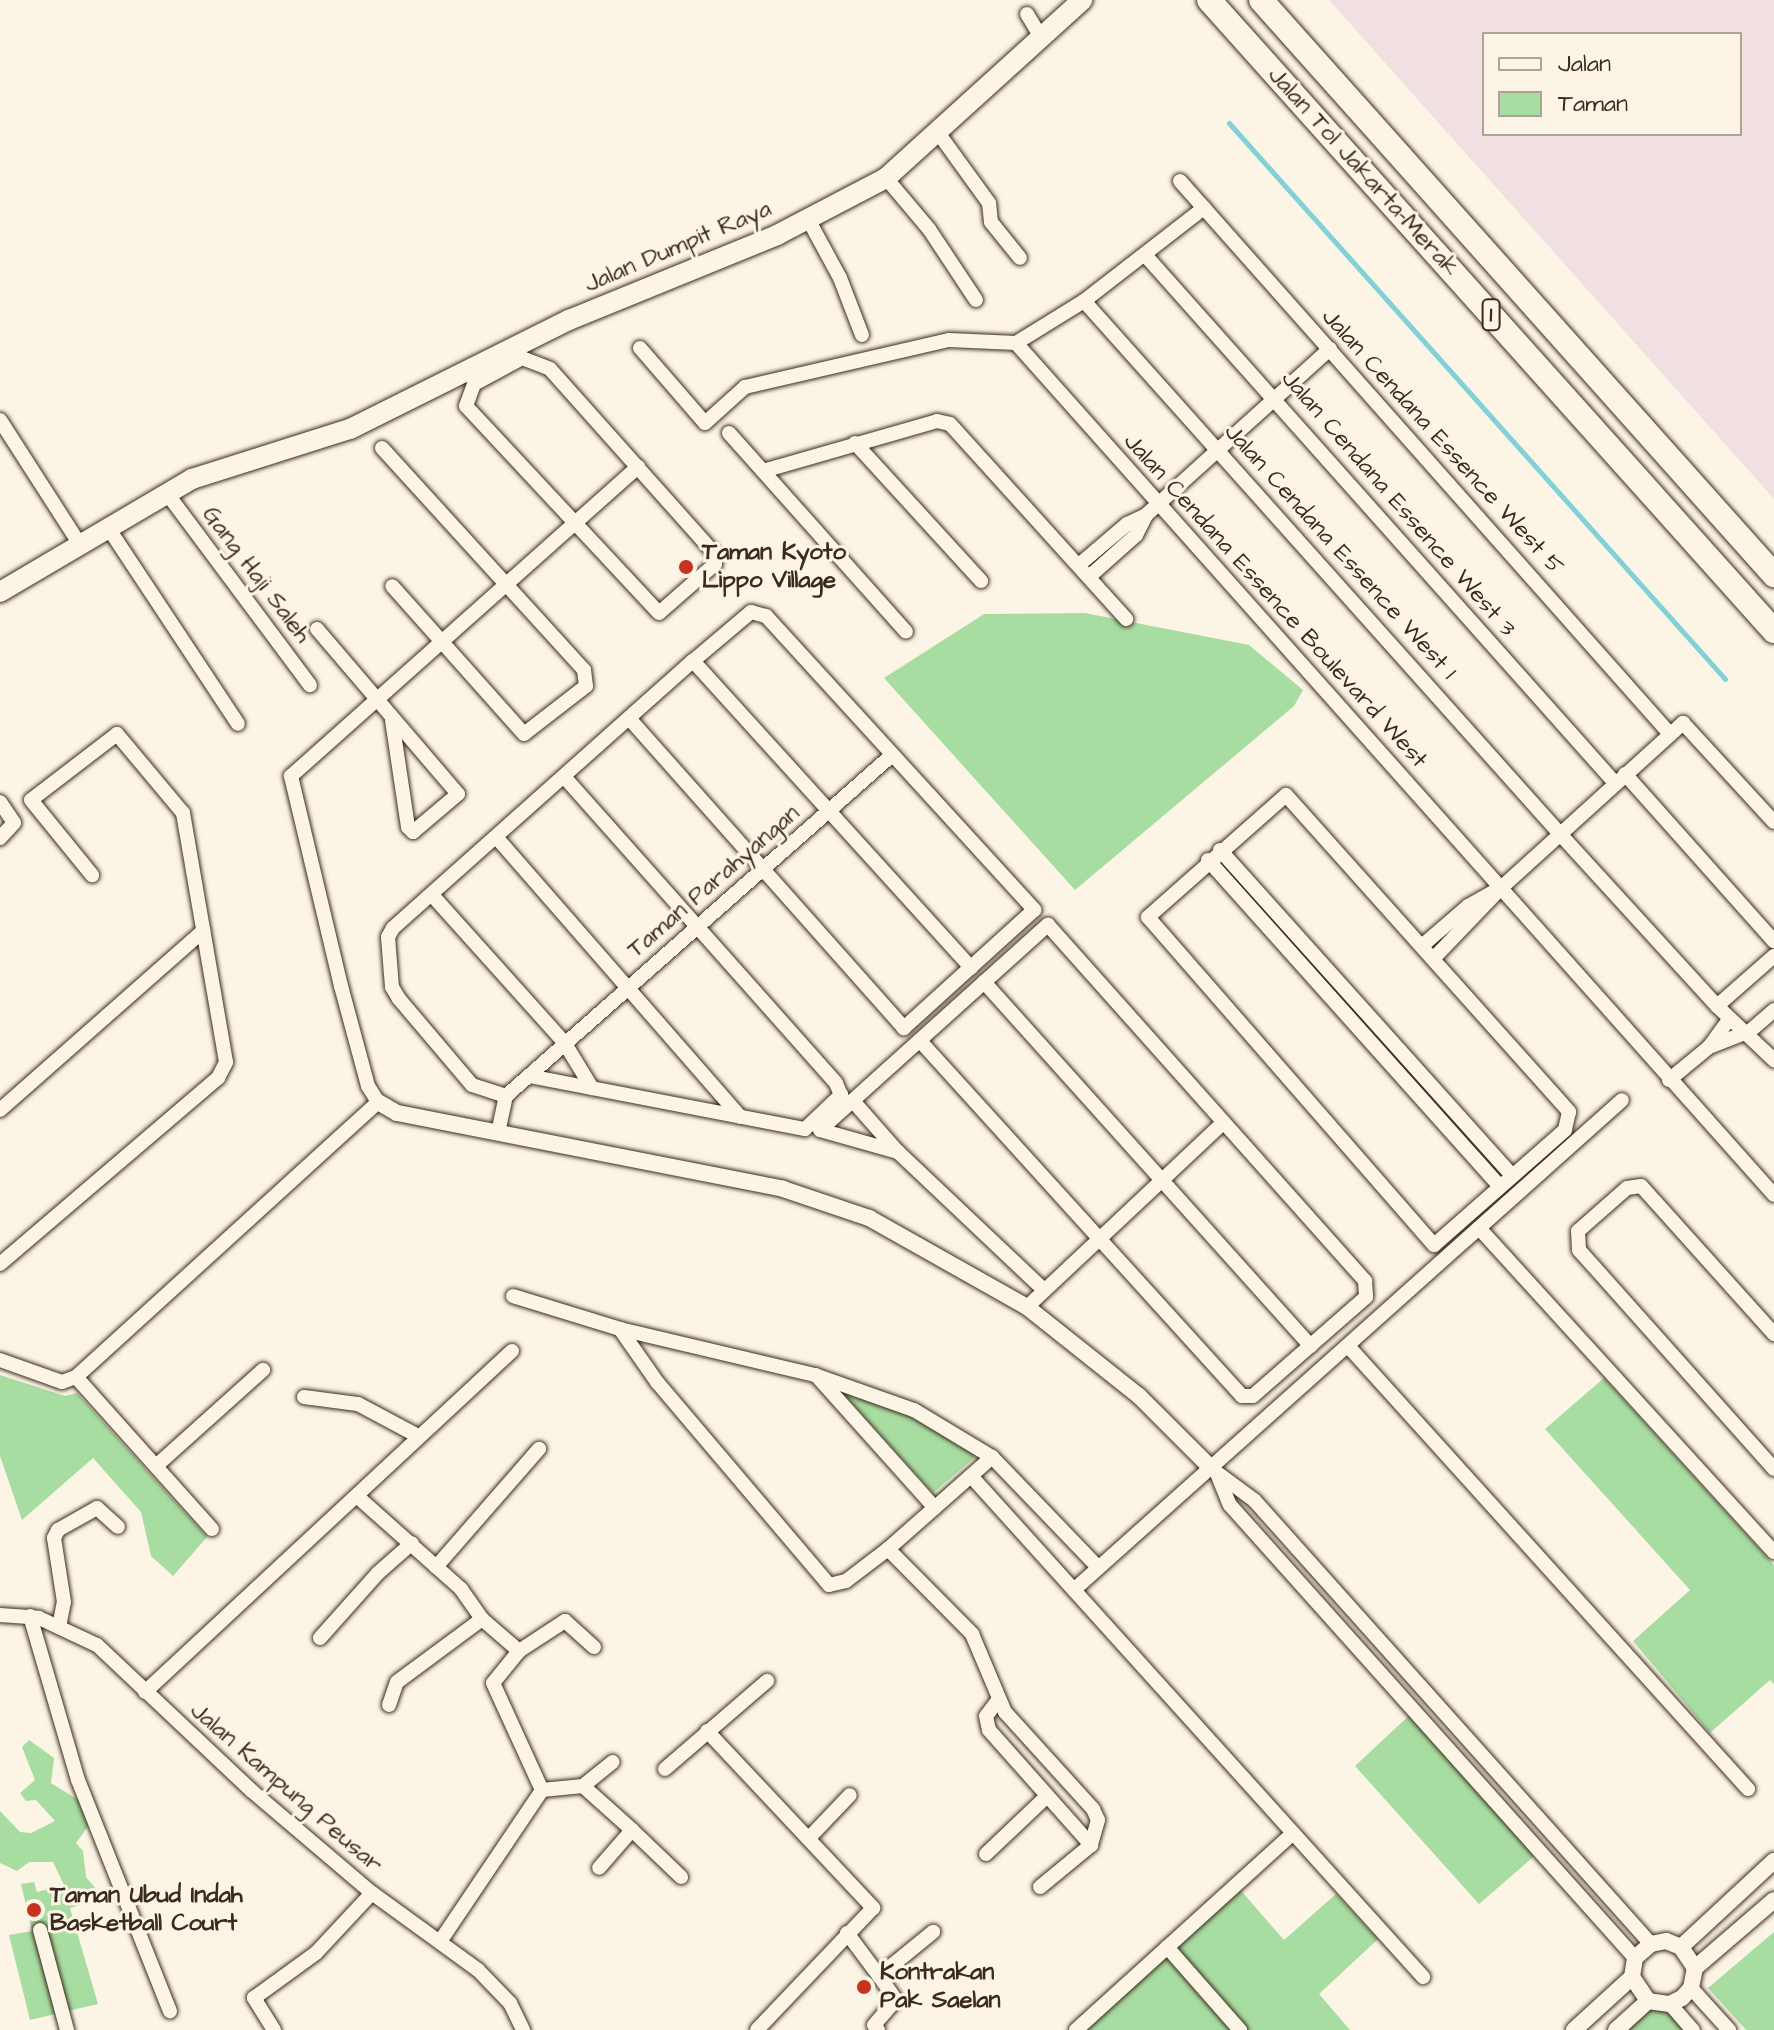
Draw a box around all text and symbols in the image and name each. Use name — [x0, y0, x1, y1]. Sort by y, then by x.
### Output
legend — [1482, 32, 1742, 136]
text: Jalan — [1558, 47, 1611, 81]
street label: Jalan Tol Jakarta–Merak — [1261, 61, 1465, 283]
text: Taman — [1558, 87, 1628, 121]
street label: Jalan Dumpit Raya — [580, 195, 776, 299]
road number: 1 — [1481, 297, 1501, 333]
street label: Jalan Cendana Essence West 5 — [1315, 303, 1569, 581]
street label: Jalan Cendana Essence West 3 — [1275, 365, 1521, 643]
street label: Jalan Cendana Essence West 1 — [1218, 418, 1462, 686]
street label: Jalan Cendana Essence Boulevard West — [1117, 428, 1433, 774]
street label: Gang Haji Saleh — [195, 501, 317, 649]
place label: Taman Kyoto Lippo Village — [702, 539, 846, 595]
marker: Taman Kyoto Lippo Village — [677, 558, 695, 576]
street label: Taman Parahyangan — [622, 799, 806, 965]
street label: Jalan Kampung Peusar — [184, 1697, 388, 1879]
place label: Taman Ubud Indah Basketball Court — [50, 1882, 243, 1938]
marker: Taman Ubud Indah Basketball Court — [25, 1901, 43, 1919]
place label: Kontrakan Pak Saelan — [880, 1959, 1000, 2015]
marker: Kontrakan Pak Saelan — [855, 1978, 873, 1996]

